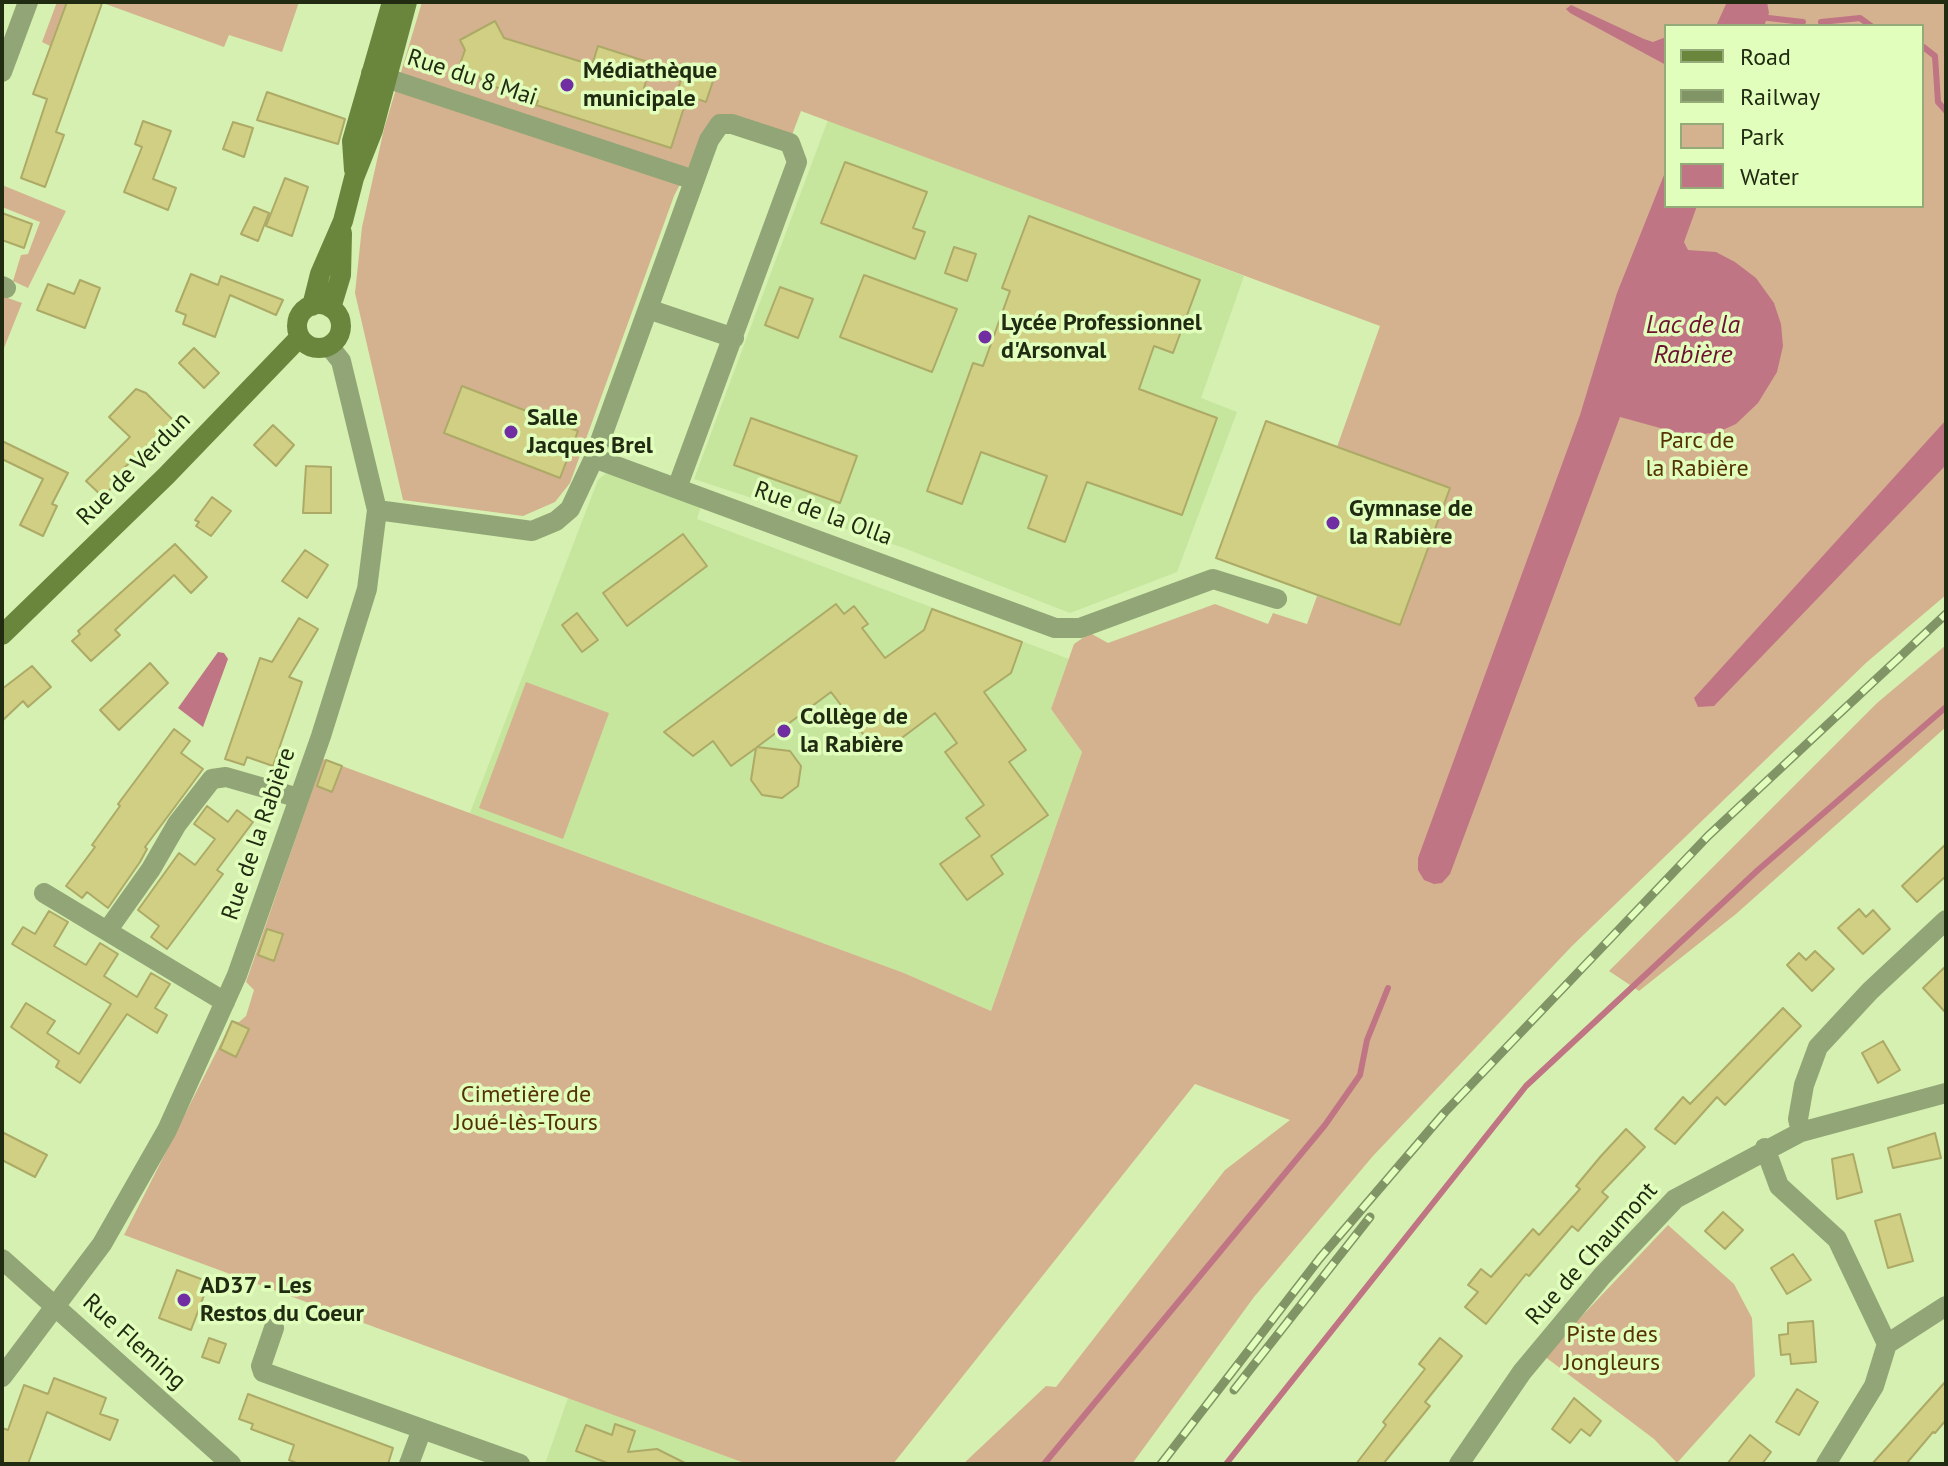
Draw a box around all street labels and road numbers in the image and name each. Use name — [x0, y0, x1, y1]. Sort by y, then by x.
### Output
street label: Rue du 8 Mai — [404, 44, 540, 112]
street label: Rue de Verdun — [71, 406, 197, 532]
street label: Rue de la Olla — [750, 476, 896, 552]
street label: Rue de la Rabière — [216, 744, 302, 924]
street label: Rue de Chaumont — [1520, 1177, 1664, 1331]
street label: Rue Fleming — [76, 1288, 192, 1396]

